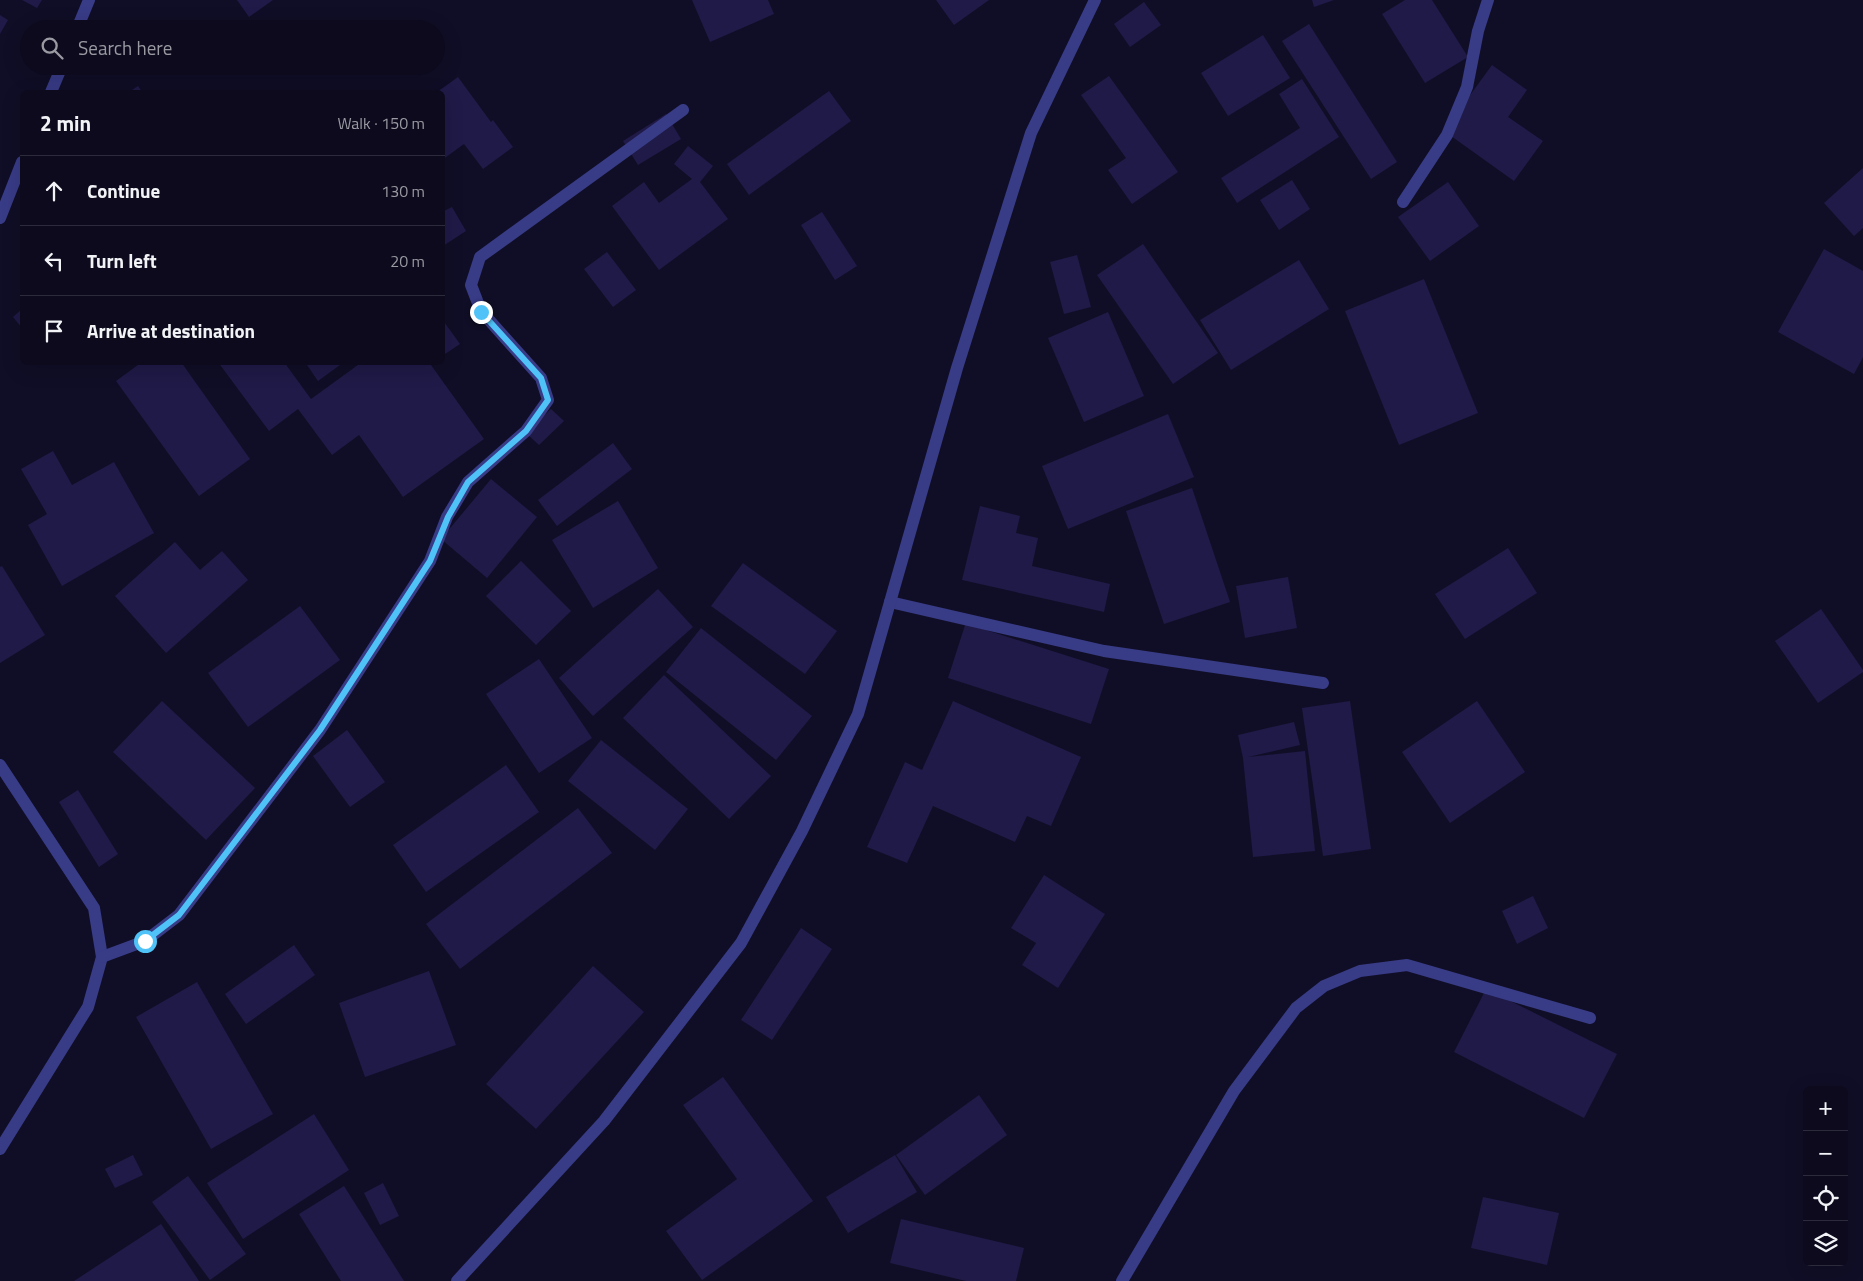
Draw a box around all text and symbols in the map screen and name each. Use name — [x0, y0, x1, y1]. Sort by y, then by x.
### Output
search box — [20, 20, 445, 75]
text: Search here — [78, 33, 172, 62]
icon: search — [38, 34, 66, 62]
text: 2 min — [40, 107, 91, 139]
text: Walk · 150 m — [337, 111, 425, 135]
text: Continue — [87, 176, 160, 205]
icon: ahead — [40, 177, 68, 205]
text: 130 m — [381, 179, 425, 203]
text: Turn left — [87, 246, 157, 275]
icon: left — [40, 247, 68, 275]
text: 20 m — [390, 249, 425, 273]
route end — [470, 301, 493, 324]
text: Arrive at destination — [87, 316, 255, 345]
icon: arrive — [40, 317, 68, 345]
route start — [134, 930, 157, 953]
map controls — [1803, 1086, 1848, 1266]
button: + — [1803, 1086, 1848, 1131]
button: − — [1803, 1131, 1848, 1176]
button: locate — [1803, 1176, 1848, 1221]
button: layers — [1803, 1221, 1848, 1266]

